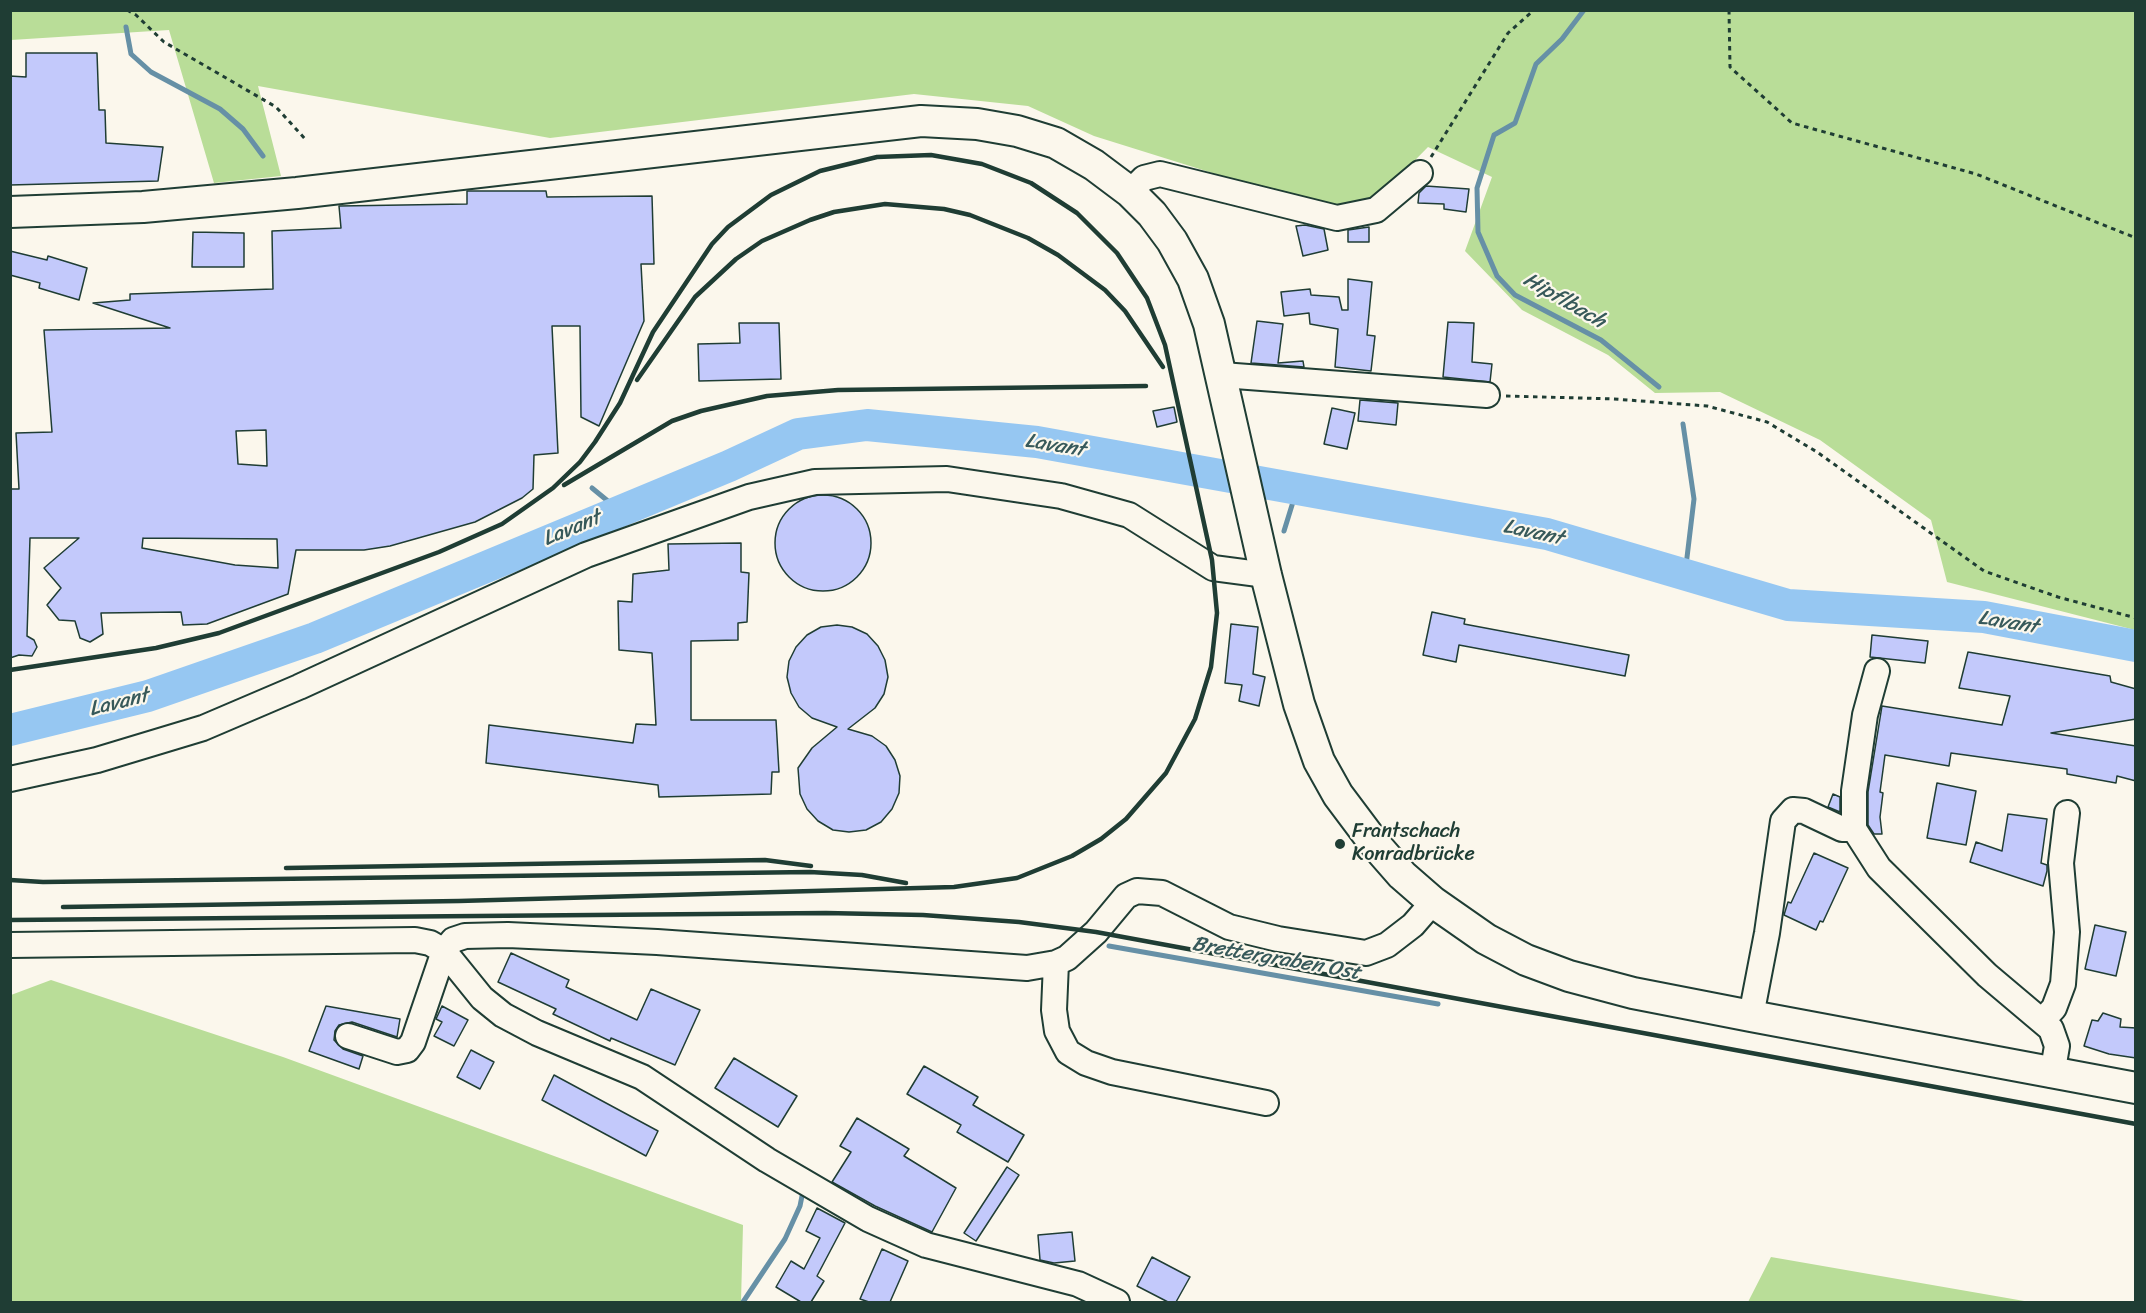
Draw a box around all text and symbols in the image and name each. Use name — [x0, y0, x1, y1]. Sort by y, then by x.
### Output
water label: Hipflbach — [1519, 267, 1609, 335]
water label: Lavant — [1023, 429, 1087, 463]
water label: Lavant — [539, 506, 605, 552]
water label: Lavant — [1501, 514, 1565, 552]
water label: Lavant — [1976, 606, 2040, 640]
water label: Lavant — [87, 683, 151, 723]
place label: Frantschach Konradbrücke — [1352, 820, 1475, 867]
marker: Frantschach Konradbrücke — [1333, 837, 1347, 851]
water label: Brettergraben Ost — [1190, 932, 1362, 986]

